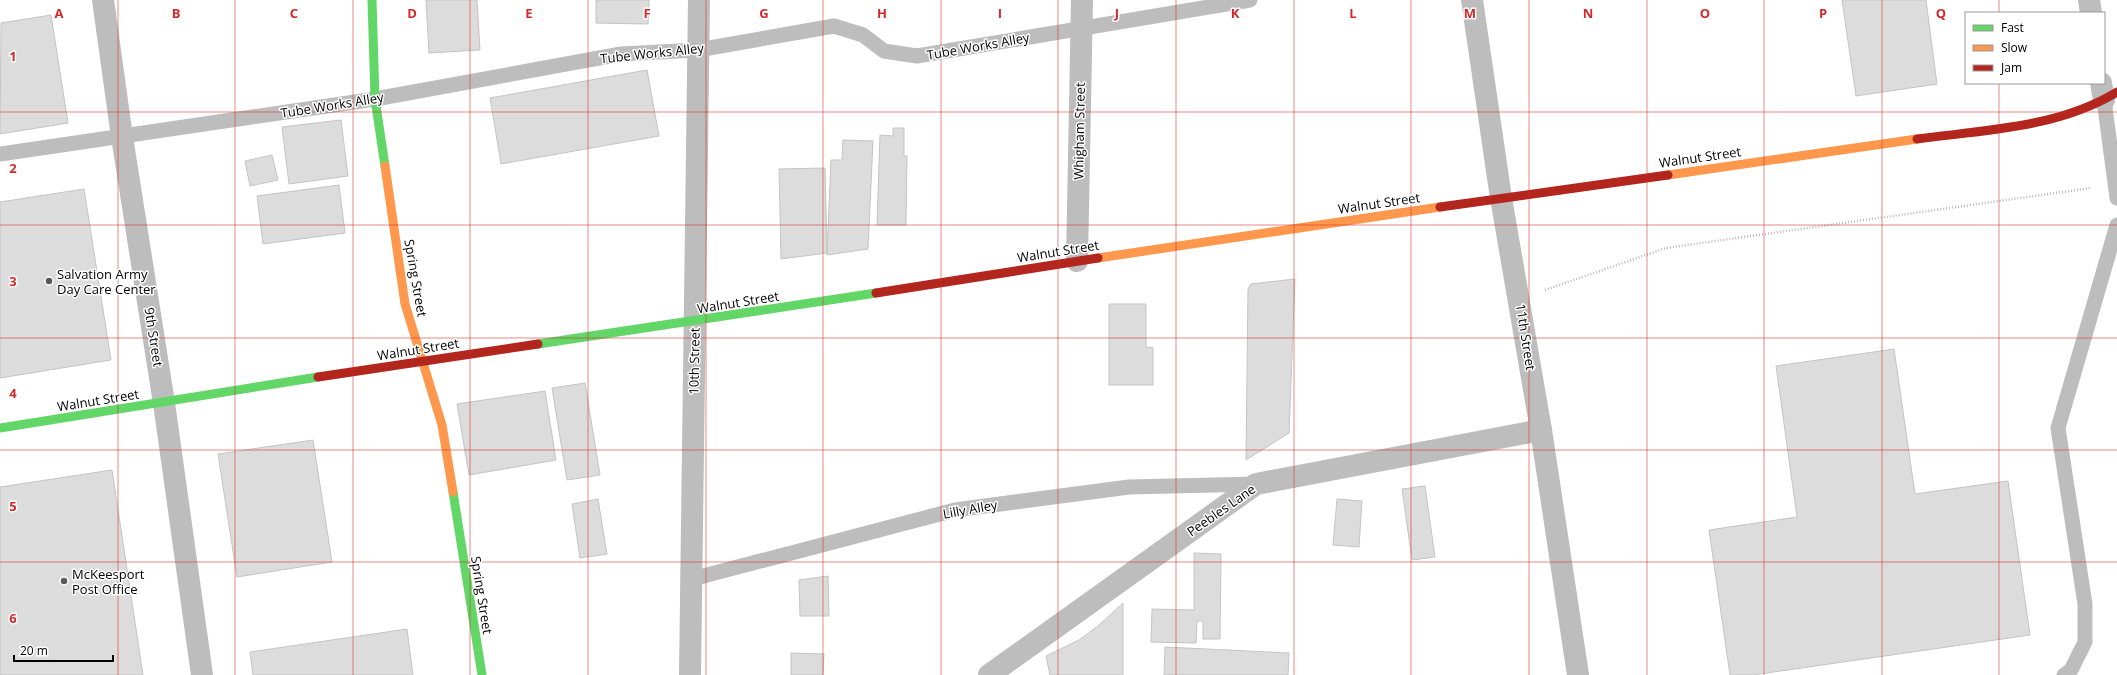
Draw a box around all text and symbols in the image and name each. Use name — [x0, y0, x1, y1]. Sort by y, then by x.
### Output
text: A — [55, 4, 64, 22]
text: B — [172, 4, 181, 22]
text: C — [290, 4, 298, 22]
text: D — [407, 4, 417, 22]
text: E — [525, 4, 533, 22]
text: F — [643, 4, 651, 22]
text: G — [759, 4, 769, 22]
text: H — [877, 4, 887, 22]
text: I — [998, 4, 1002, 22]
text: J — [1114, 4, 1119, 22]
text: K — [1231, 4, 1240, 22]
text: L — [1349, 4, 1357, 22]
text: M — [1464, 4, 1476, 22]
text: N — [1583, 4, 1593, 22]
text: O — [1700, 4, 1710, 22]
text: P — [1819, 4, 1827, 22]
text: Q — [1936, 4, 1946, 22]
legend — [1965, 12, 2105, 84]
text: Fast — [2001, 19, 2024, 36]
street label: Tube Works Alley — [925, 28, 1031, 64]
street label: Tube Works Alley — [599, 39, 705, 67]
text: Slow — [2001, 39, 2028, 56]
text: 1 — [9, 47, 17, 65]
text: Jam — [2000, 59, 2022, 76]
street label: Whigham Street — [1069, 82, 1089, 180]
street label: Tube Works Alley — [279, 88, 385, 122]
street label: Walnut Street — [1658, 142, 1743, 172]
text: 2 — [9, 159, 17, 177]
street label: Walnut Street — [1337, 188, 1422, 218]
street label: Walnut Street — [1016, 236, 1101, 266]
street label: Spring Street — [400, 238, 432, 319]
place label: Salvation Army Day Care Center — [57, 265, 156, 298]
text: 3 — [9, 272, 17, 290]
marker: Salvation Army Day Care Center — [44, 276, 54, 286]
street label: Walnut Street — [696, 287, 781, 317]
street label: 11th Street — [1512, 302, 1540, 372]
street label: 9th Street — [140, 306, 168, 368]
street label: 10th Street — [684, 327, 704, 395]
street label: Walnut Street — [376, 334, 461, 364]
text: 4 — [9, 384, 17, 402]
street label: Walnut Street — [56, 385, 141, 415]
street label: Peebles Lane — [1183, 480, 1259, 540]
street label: Lilly Alley — [941, 495, 999, 523]
text: 5 — [9, 497, 17, 515]
street label: Spring Street — [467, 555, 497, 635]
place label: McKeesport Post Office — [72, 565, 145, 598]
marker: McKeesport Post Office — [59, 576, 69, 586]
text: 6 — [9, 609, 17, 627]
scale bar — [14, 637, 113, 663]
text: 20 m — [20, 642, 48, 659]

